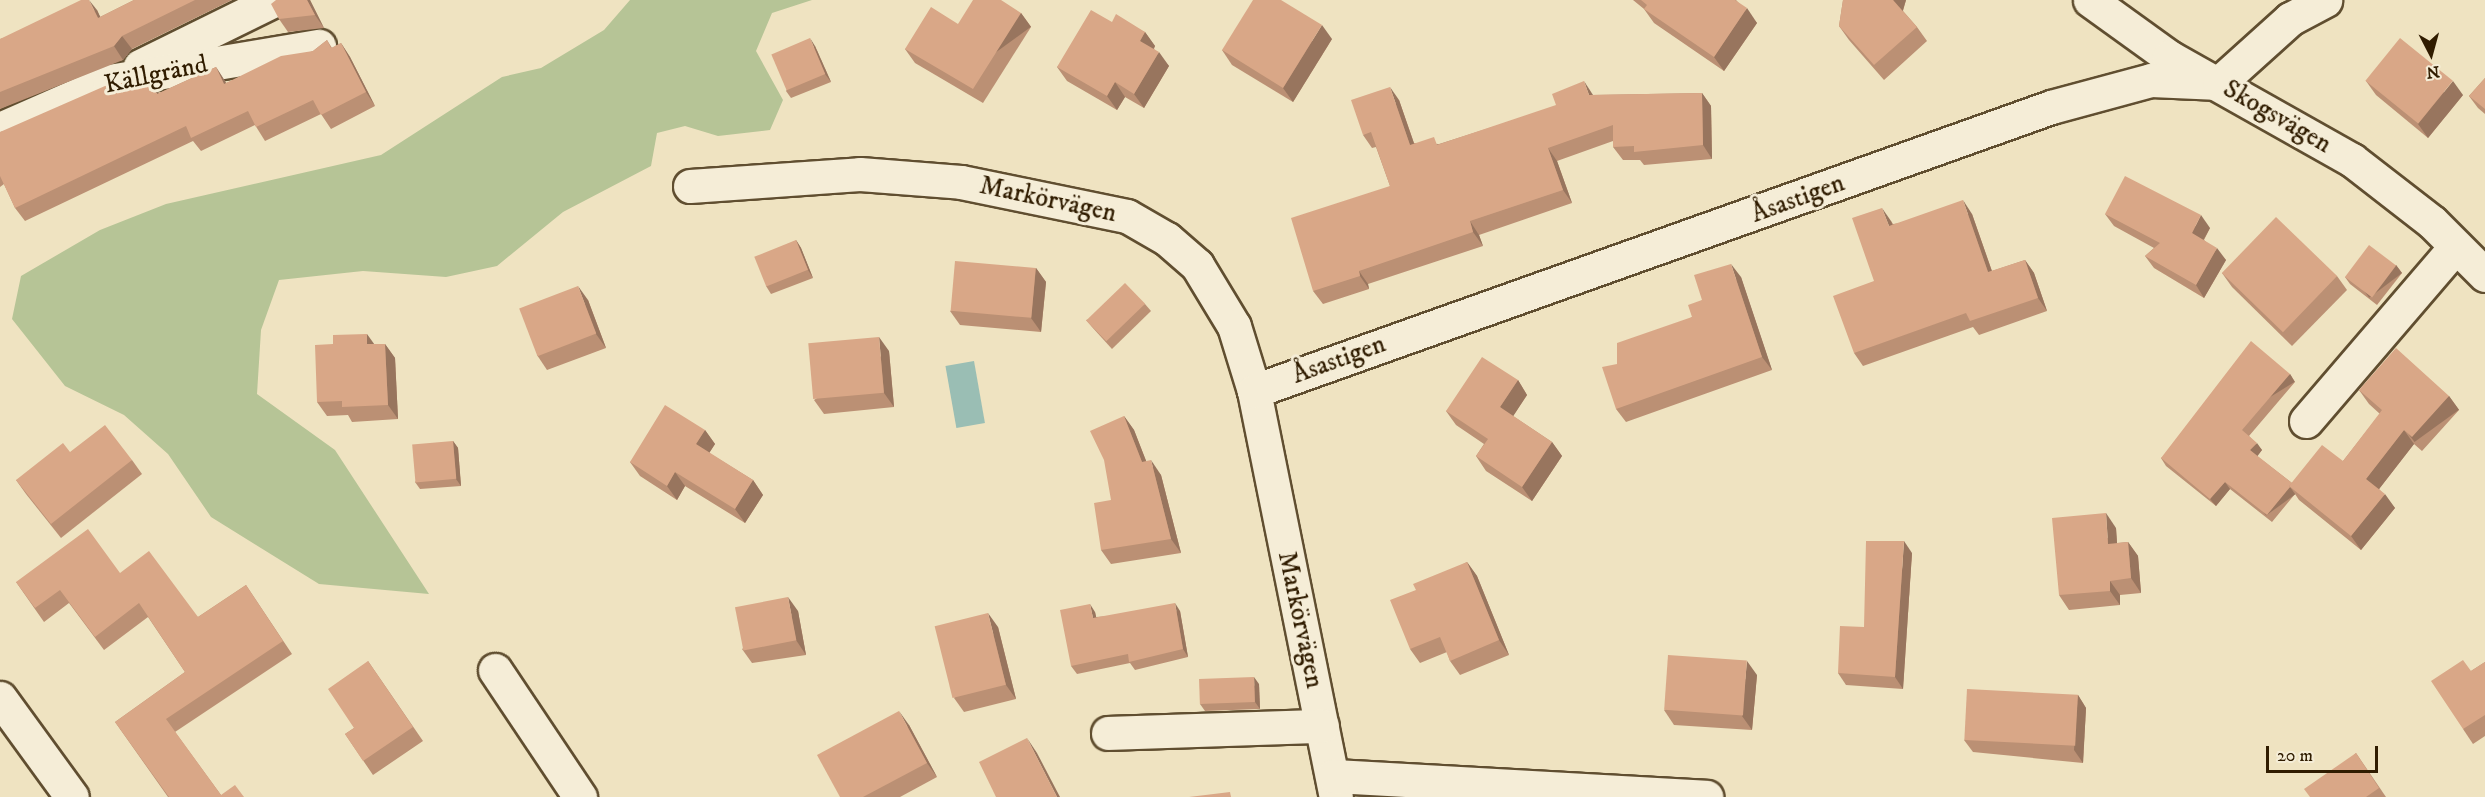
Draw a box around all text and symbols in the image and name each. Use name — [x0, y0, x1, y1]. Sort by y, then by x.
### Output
north arrow — [2401, 24, 2461, 84]
street label: Källgränd — [102, 49, 210, 101]
text: N — [2425, 61, 2440, 83]
street label: Skogsvägen — [2217, 74, 2337, 160]
street label: Åsastigen — [1747, 168, 1849, 230]
street label: Markörvägen — [977, 170, 1119, 230]
street label: Åsastigen — [1288, 329, 1390, 391]
street label: Markörvägen — [1270, 549, 1330, 691]
scale bar — [2269, 734, 2382, 772]
text: 20 m — [2277, 745, 2313, 767]

